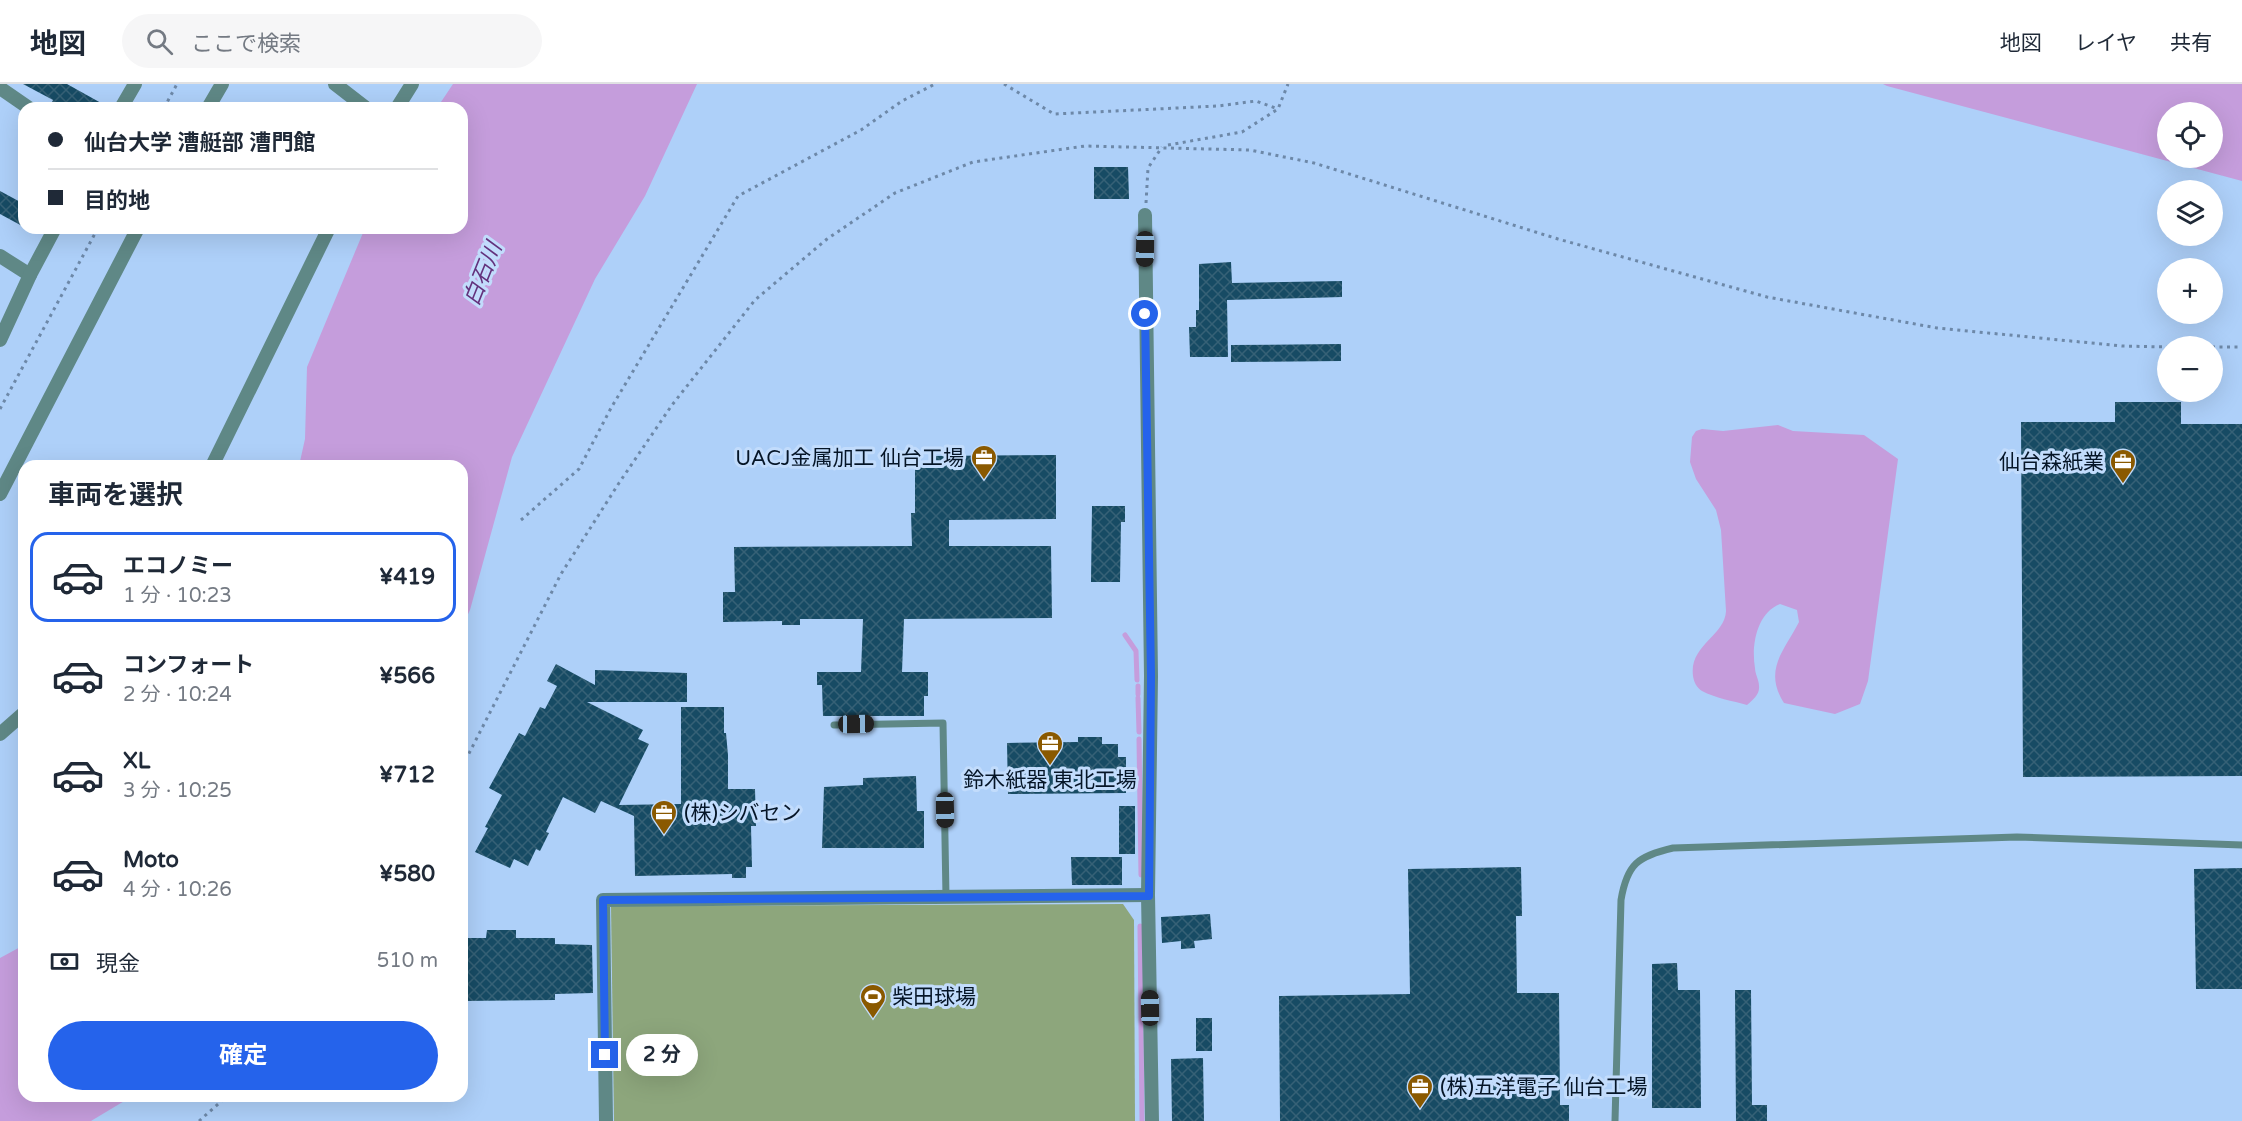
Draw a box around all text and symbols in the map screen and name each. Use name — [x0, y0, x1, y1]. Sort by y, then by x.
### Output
search box — [122, 14, 542, 68]
icon: search — [143, 25, 176, 58]
text: 地図 — [30, 27, 86, 61]
text: ここで検索 — [191, 31, 301, 57]
text: 地図 — [2000, 31, 2042, 56]
text: レイヤ — [2075, 31, 2137, 56]
text: 共有 — [2170, 31, 2212, 56]
map controls — [2157, 102, 2223, 402]
button: locate — [2157, 102, 2223, 168]
text: 仙台大学 漕艇部 漕門館 — [84, 130, 315, 156]
button: layers — [2157, 180, 2223, 246]
text: 目的地 — [84, 188, 150, 214]
car — [1136, 231, 1154, 267]
water label: 白石川 — [459, 237, 508, 309]
button: + — [2157, 258, 2223, 324]
route start — [1131, 300, 1158, 327]
button: − — [2157, 336, 2223, 402]
office icon: UACJ金属加工 仙台工場 — [969, 443, 999, 481]
place label: UACJ金属加工 仙台工場 — [735, 446, 964, 471]
office icon: 仙台森紙業 — [2108, 447, 2138, 485]
place label: 仙台森紙業 — [1999, 450, 2104, 475]
text: 車両を選択 — [48, 479, 183, 512]
icon: car — [51, 550, 105, 604]
text: エコノミー — [123, 553, 233, 579]
text: ¥419 — [379, 564, 435, 590]
text: 1 分 · 10:23 — [123, 584, 232, 608]
icon: car — [51, 649, 105, 703]
text: コンフォート — [123, 652, 254, 678]
text: ¥566 — [379, 663, 435, 689]
text: 2 分 · 10:24 — [123, 683, 232, 707]
car — [838, 715, 874, 733]
office icon: 鈴木紙器 東北工場 — [1035, 729, 1065, 767]
icon: car — [51, 748, 105, 802]
text: XL — [123, 748, 150, 774]
text: ¥712 — [379, 762, 435, 788]
place label: 鈴木紙器 東北工場 — [963, 768, 1137, 793]
text: 3 分 · 10:25 — [123, 779, 232, 803]
car — [936, 792, 954, 828]
office icon: (株)シバセン — [649, 798, 679, 836]
place label: (株)シバセン — [684, 801, 801, 826]
icon: car — [51, 847, 105, 901]
text: Moto — [123, 847, 179, 873]
text: ¥580 — [379, 861, 435, 887]
text: 4 分 · 10:26 — [123, 878, 232, 902]
icon: cash — [48, 945, 81, 978]
text: 510 m — [377, 949, 438, 973]
text: 現金 — [96, 951, 140, 977]
sports icon: 柴田球場 — [858, 982, 888, 1020]
place label: 柴田球場 — [892, 985, 976, 1010]
car — [1141, 990, 1159, 1026]
button: 確定 — [48, 1021, 438, 1090]
callout: 2 分 — [626, 1034, 698, 1076]
route end — [591, 1041, 618, 1068]
text: 2 分 — [643, 1043, 681, 1067]
office icon: (株)五洋電子 仙台工場 — [1405, 1072, 1435, 1110]
place label: (株)五洋電子 仙台工場 — [1440, 1075, 1648, 1100]

